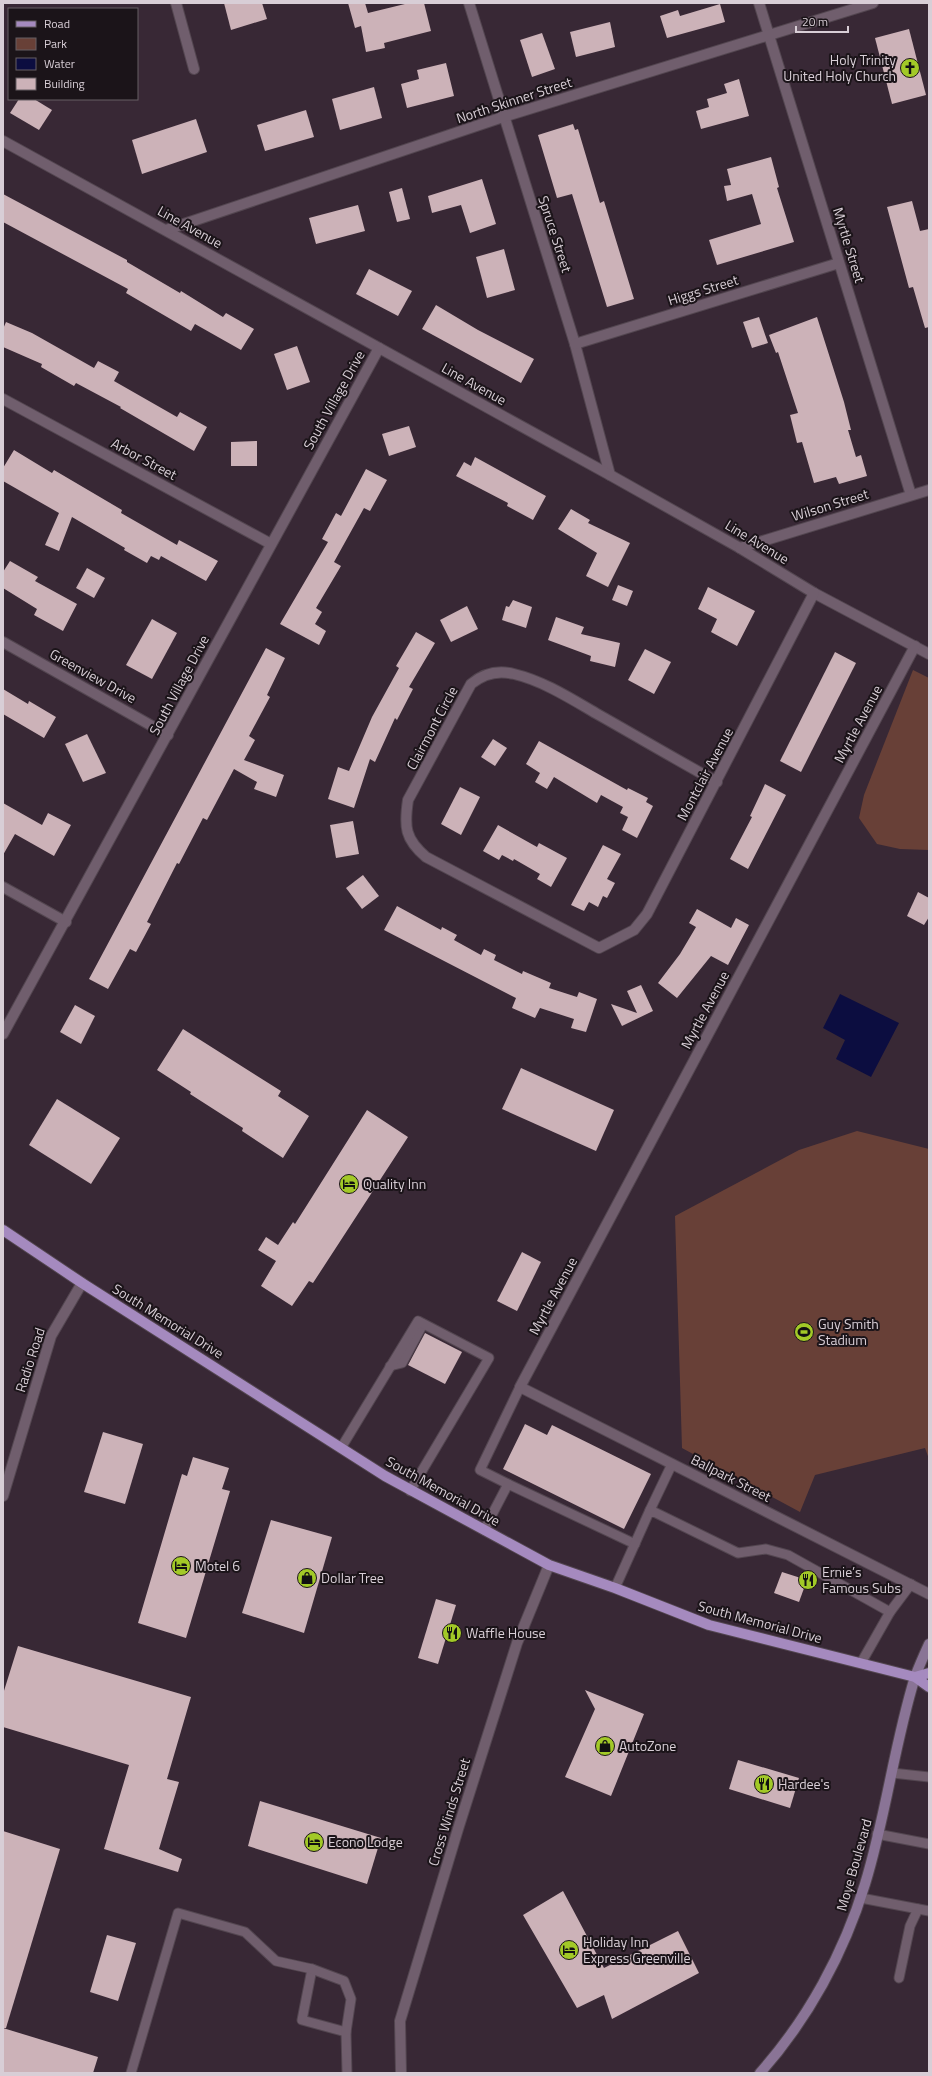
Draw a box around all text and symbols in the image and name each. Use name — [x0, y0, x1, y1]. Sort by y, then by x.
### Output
legend — [8, 8, 138, 100]
scale bar — [796, 8, 848, 34]
text: 20 m — [802, 12, 828, 31]
text: Road — [44, 14, 70, 33]
text: Park — [44, 34, 67, 53]
place label: Holy Trinity United Holy Church — [783, 49, 896, 86]
text: Water — [44, 54, 75, 73]
church icon: Holy Trinity United Holy Church — [899, 57, 921, 79]
street label: North Skinner Street — [453, 71, 575, 128]
text: Building — [44, 74, 85, 93]
street label: Spruce Street — [533, 193, 578, 275]
street label: Line Avenue — [154, 200, 226, 253]
street label: Myrtle Street — [828, 205, 871, 285]
street label: Higgs Street — [665, 269, 741, 310]
street label: South Village Drive — [298, 346, 370, 453]
street label: Line Avenue — [438, 357, 510, 410]
street label: Arbor Street — [108, 432, 181, 485]
street label: Wilson Street — [789, 483, 871, 526]
street label: Line Avenue — [721, 514, 793, 569]
street label: South Village Drive — [143, 631, 214, 739]
street label: Greenview Drive — [46, 643, 140, 708]
street label: Myrtle Avenue — [828, 681, 887, 766]
street label: Clairmont Circle — [401, 682, 462, 773]
street label: Montclair Avenue — [671, 724, 738, 824]
street label: Myrtle Avenue — [675, 967, 734, 1052]
hotel icon: Quality Inn — [338, 1173, 360, 1195]
place label: Quality Inn — [363, 1173, 426, 1194]
street label: Myrtle Avenue — [523, 1253, 582, 1338]
street label: South Memorial Drive — [109, 1278, 228, 1363]
place label: Guy Smith Stadium — [818, 1313, 879, 1350]
sports icon: Guy Smith Stadium — [793, 1321, 815, 1343]
street label: Radio Road — [9, 1325, 50, 1395]
street label: Ballpark Street — [688, 1448, 775, 1507]
street label: South Memorial Drive — [382, 1450, 504, 1531]
hotel icon: Motel 6 — [170, 1555, 192, 1577]
place label: Motel 6 — [195, 1555, 240, 1576]
place label: Ernie’s Famous Subs — [822, 1561, 901, 1598]
shop icon: Dollar Tree — [296, 1567, 318, 1589]
place label: Dollar Tree — [321, 1567, 384, 1588]
restaurant icon: Ernie’s Famous Subs — [797, 1569, 819, 1591]
street label: South Memorial Drive — [696, 1595, 824, 1648]
restaurant icon: Waffle House — [441, 1622, 463, 1644]
place label: Waffle House — [466, 1622, 546, 1643]
shop icon: AutoZone — [594, 1735, 616, 1757]
place label: AutoZone — [619, 1735, 676, 1756]
street label: Cross Winds Street — [422, 1755, 475, 1868]
restaurant icon: Hardee's — [753, 1773, 775, 1795]
place label: Hardee's — [778, 1773, 830, 1794]
street label: Moye Boulevard — [830, 1816, 877, 1913]
hotel icon: Econo Lodge — [303, 1831, 325, 1853]
place label: Econo Lodge — [328, 1831, 403, 1852]
place label: Holiday Inn Express Greenville — [583, 1931, 691, 1968]
hotel icon: Holiday Inn Express Greenville — [558, 1939, 580, 1961]

